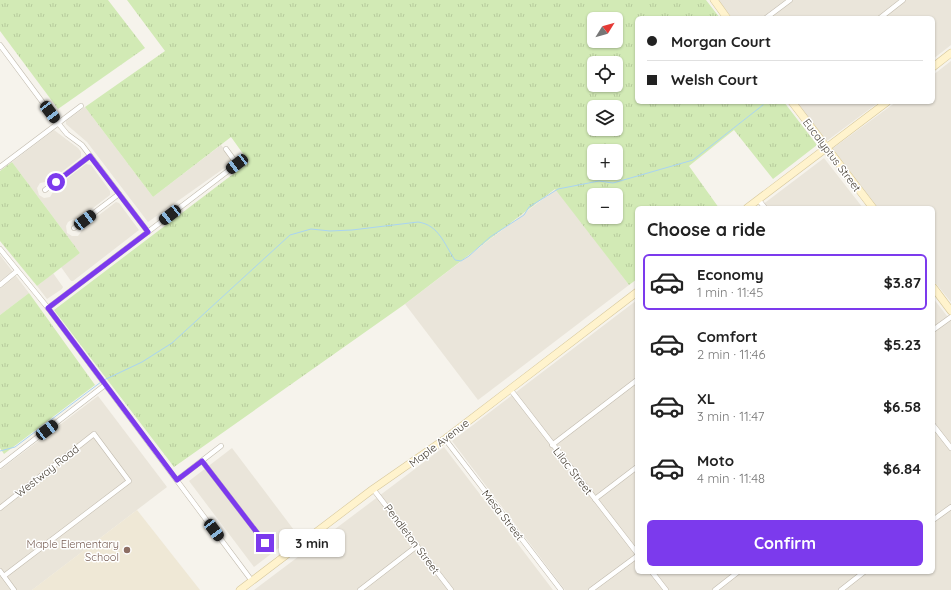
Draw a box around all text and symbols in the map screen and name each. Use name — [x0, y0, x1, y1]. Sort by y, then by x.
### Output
north arrow — [587, 12, 623, 48]
map controls — [587, 12, 623, 224]
text: Morgan Court — [671, 32, 771, 51]
button: locate — [587, 56, 623, 92]
text: Welsh Court — [671, 70, 758, 89]
car — [38, 99, 62, 125]
button: layers — [587, 100, 623, 136]
street label: Eucalyptus Street — [800, 116, 864, 195]
button: + — [587, 144, 623, 180]
car — [224, 152, 250, 176]
route start — [47, 173, 65, 191]
button: − — [587, 188, 623, 224]
car — [157, 203, 183, 227]
car — [72, 208, 98, 232]
text: Choose a ride — [647, 218, 766, 241]
icon: car — [649, 264, 685, 300]
text: Economy — [697, 265, 764, 284]
text: $3.87 — [884, 273, 921, 292]
text: 1 min · 11:45 — [697, 284, 763, 300]
icon: car — [649, 326, 685, 362]
text: Comfort — [697, 327, 758, 346]
text: $5.23 — [884, 335, 921, 354]
text: 2 min · 11:46 — [697, 346, 765, 362]
icon: car — [649, 388, 685, 424]
text: XL — [697, 389, 715, 408]
text: $6.58 — [883, 397, 921, 416]
text: 3 min · 11:47 — [697, 408, 764, 424]
street label: Maple Avenue — [406, 416, 472, 470]
car — [34, 418, 60, 442]
street label: Westway Road — [12, 442, 82, 500]
street label: Lilac Street — [550, 445, 596, 498]
icon: car — [649, 450, 685, 486]
text: Moto — [697, 451, 734, 470]
text: $6.84 — [883, 459, 921, 478]
text: 4 min · 11:48 — [697, 470, 765, 486]
street label: Mesa Street — [479, 487, 527, 543]
street label: Pendleton Street — [381, 501, 443, 577]
car — [202, 517, 226, 543]
button: Confirm — [647, 520, 923, 566]
callout: 3 min — [279, 529, 345, 557]
route end — [256, 534, 274, 552]
text: 3 min — [295, 535, 329, 551]
place label: Maple Elementary School — [27, 537, 119, 564]
marker: Maple Elementary School — [122, 545, 132, 555]

